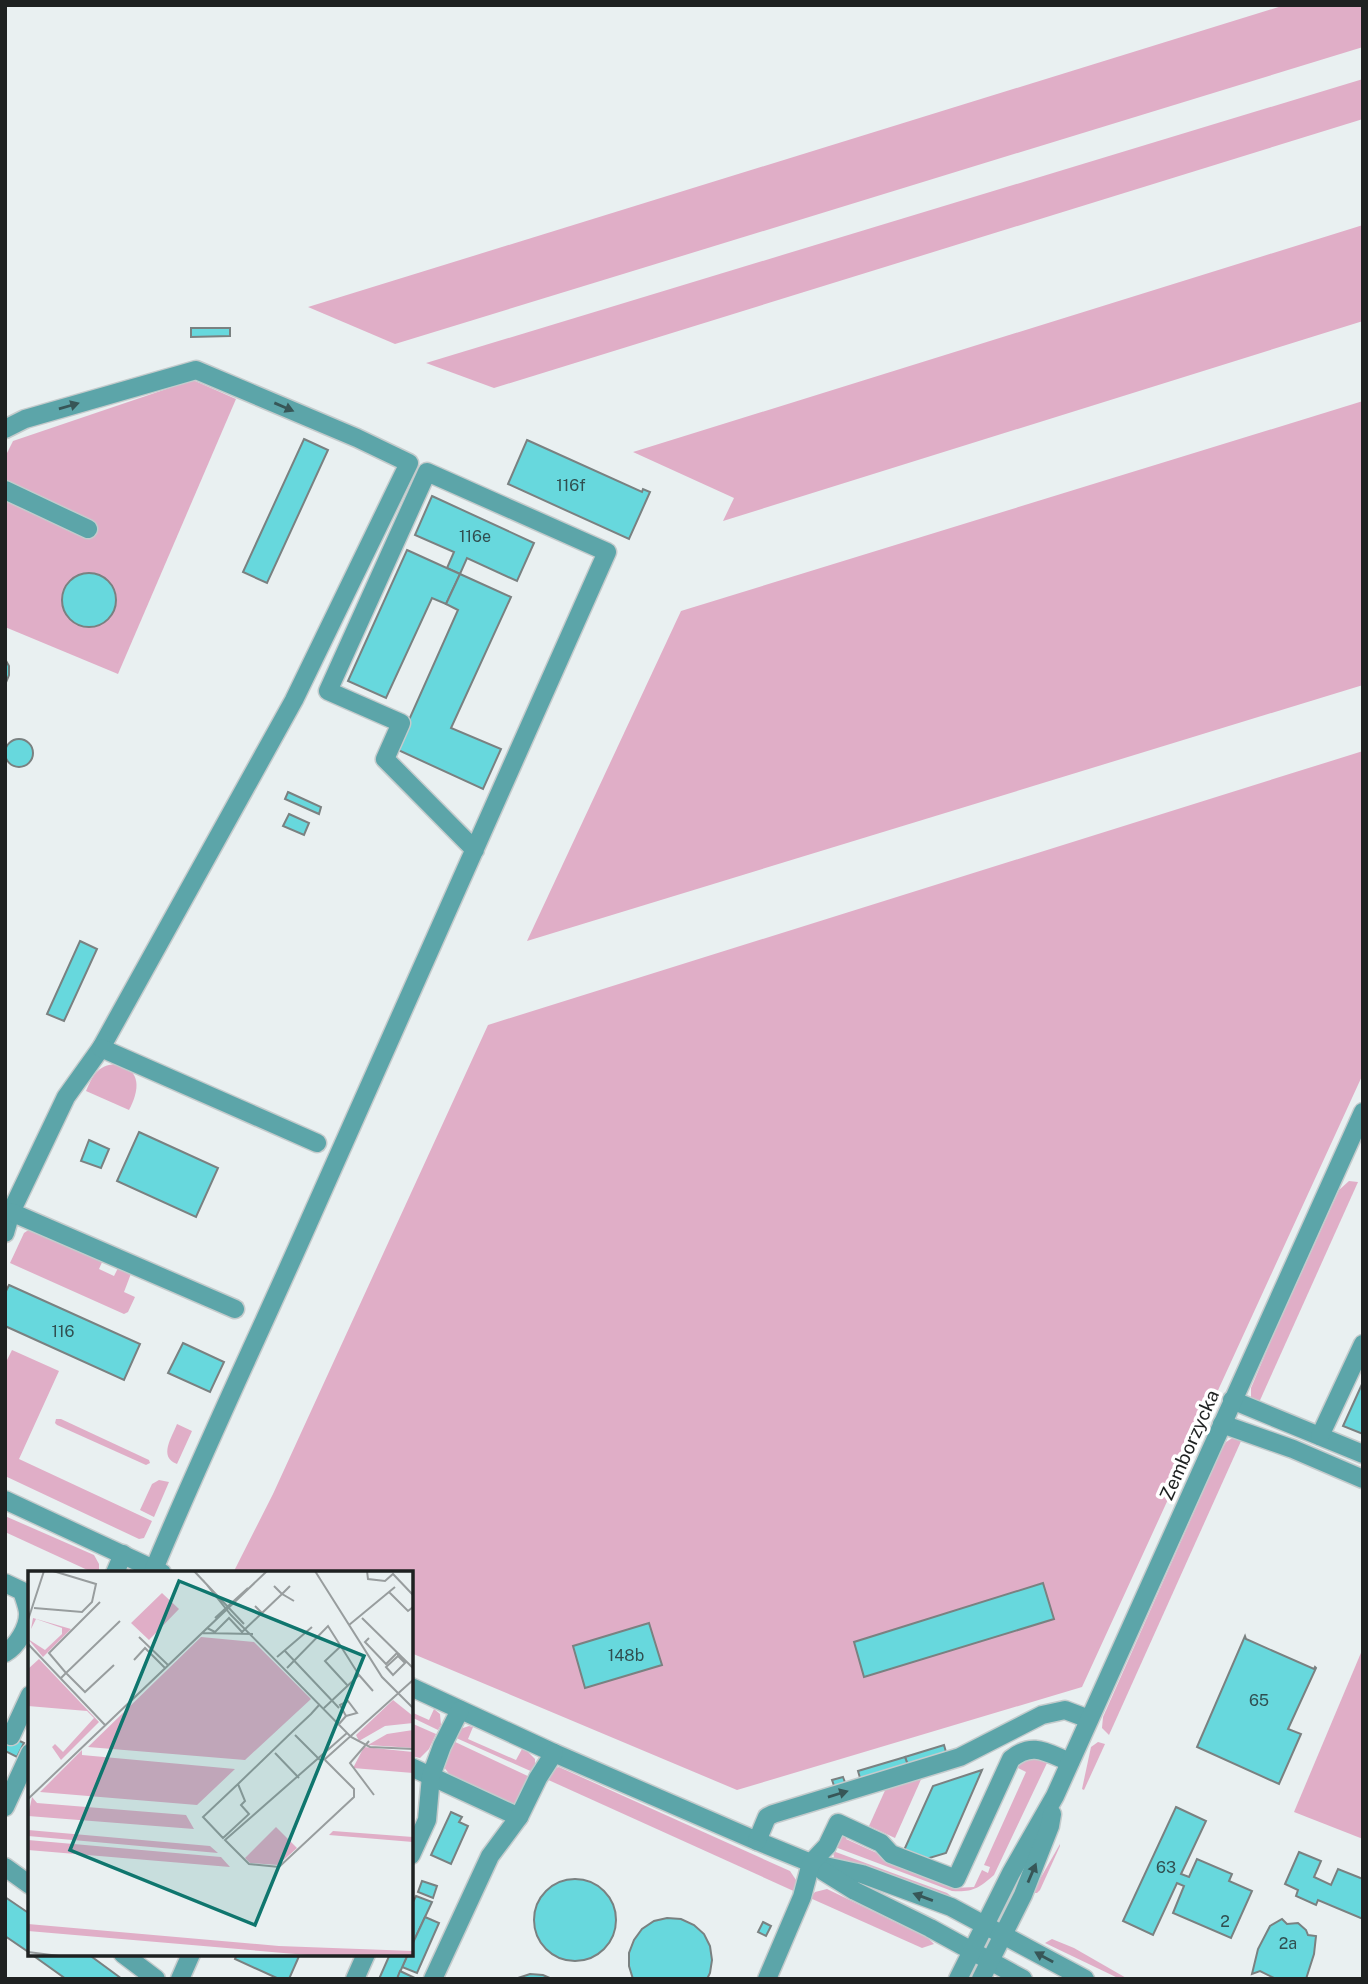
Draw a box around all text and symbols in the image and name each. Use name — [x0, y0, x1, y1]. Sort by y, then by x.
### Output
one-way arrow — [59, 401, 80, 411]
one-way arrow — [274, 401, 295, 412]
house number: 116f — [556, 476, 586, 495]
house number: 116e — [459, 527, 491, 546]
house number: 116 — [52, 1322, 75, 1341]
street label: Zemborzycka — [1155, 1386, 1223, 1504]
inset map — [28, 1571, 413, 1956]
house number: 148b — [608, 1646, 644, 1665]
house number: 65 — [1249, 1691, 1269, 1710]
one-way arrow — [828, 1788, 849, 1798]
house number: 63 — [1156, 1858, 1176, 1877]
one-way arrow — [1027, 1862, 1038, 1883]
one-way arrow — [913, 1891, 934, 1902]
house number: 2 — [1220, 1912, 1230, 1931]
house number: 2a — [1279, 1934, 1297, 1953]
one-way arrow — [1034, 1951, 1054, 1963]

